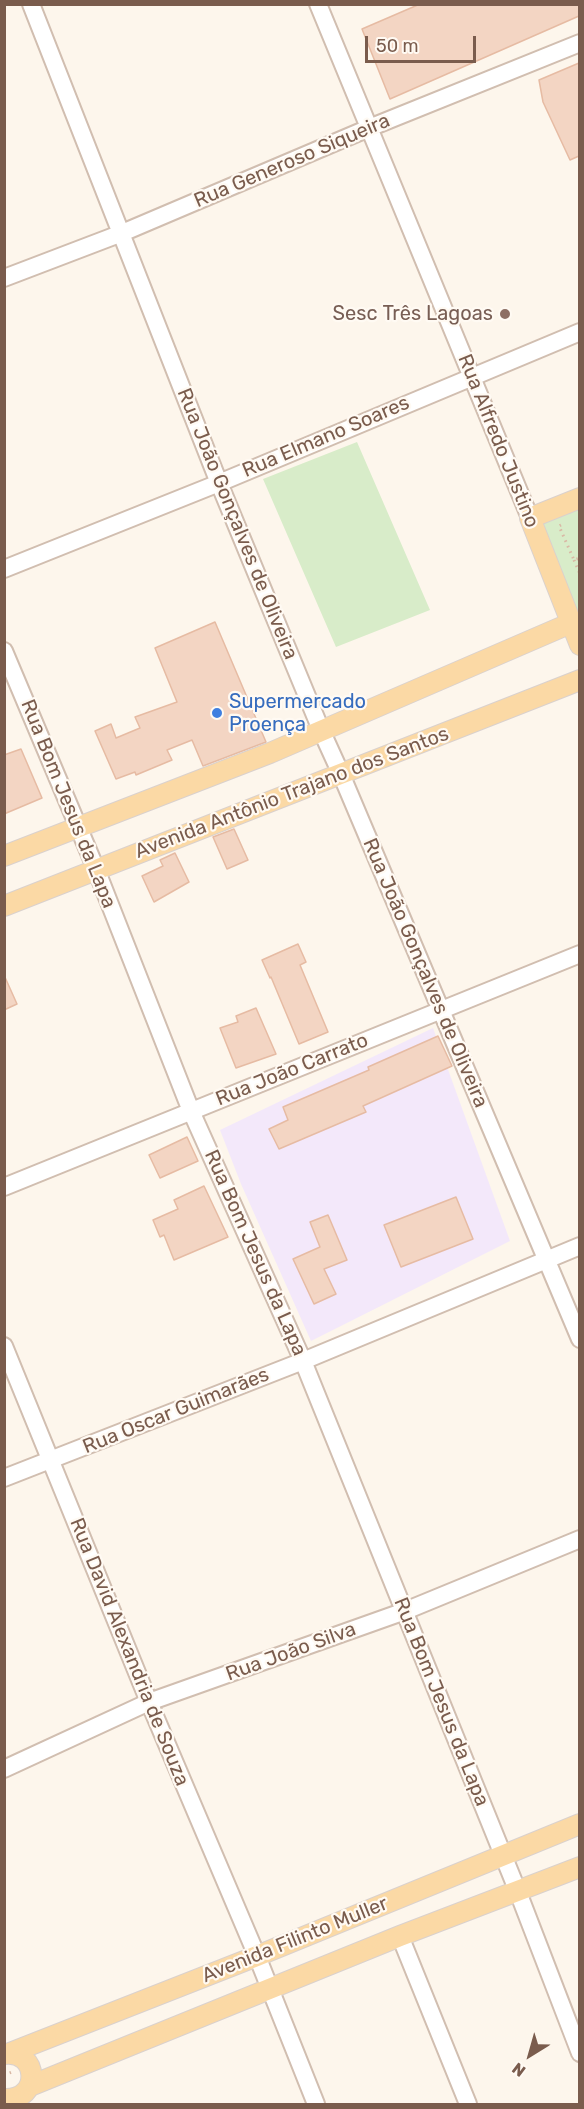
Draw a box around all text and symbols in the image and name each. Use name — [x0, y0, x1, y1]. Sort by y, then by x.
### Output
scale bar — [368, 24, 479, 62]
text: 50 m — [376, 35, 419, 57]
street label: Rua Generoso Siqueira — [190, 109, 394, 213]
place label: Sesc Três Lagoas — [333, 302, 493, 326]
marker: Sesc Três Lagoas — [498, 307, 512, 321]
street label: Rua Alfredo Justino — [452, 351, 544, 531]
street label: Rua João Gonçalves de Oliveira — [172, 385, 302, 663]
street label: Rua Elmano Soares — [239, 391, 413, 483]
place label: Supermercado Proença — [229, 690, 366, 737]
street label: Rua Bom Jesus da Lapa — [15, 696, 121, 912]
marker: Supermercado Proença — [210, 706, 224, 720]
street label: Avenida Antônio Trajano dos Santos — [132, 722, 452, 864]
street label: Rua João Gonçalves de Oliveira — [357, 835, 493, 1111]
street label: Rua João Carrato — [212, 1028, 372, 1112]
street label: Rua Bom Jesus da Lapa — [199, 1146, 311, 1360]
street label: Rua Oscar Guimarães — [79, 1363, 273, 1459]
street label: Rua David Alexandria de Souza — [64, 1514, 194, 1790]
street label: Rua Bom Jesus da Lapa — [388, 1594, 494, 1810]
street label: Rua João Silva — [223, 1617, 359, 1687]
street label: Avenida Filinto Muller — [199, 1892, 391, 1988]
north arrow — [500, 2025, 560, 2085]
text: N — [509, 2059, 529, 2081]

